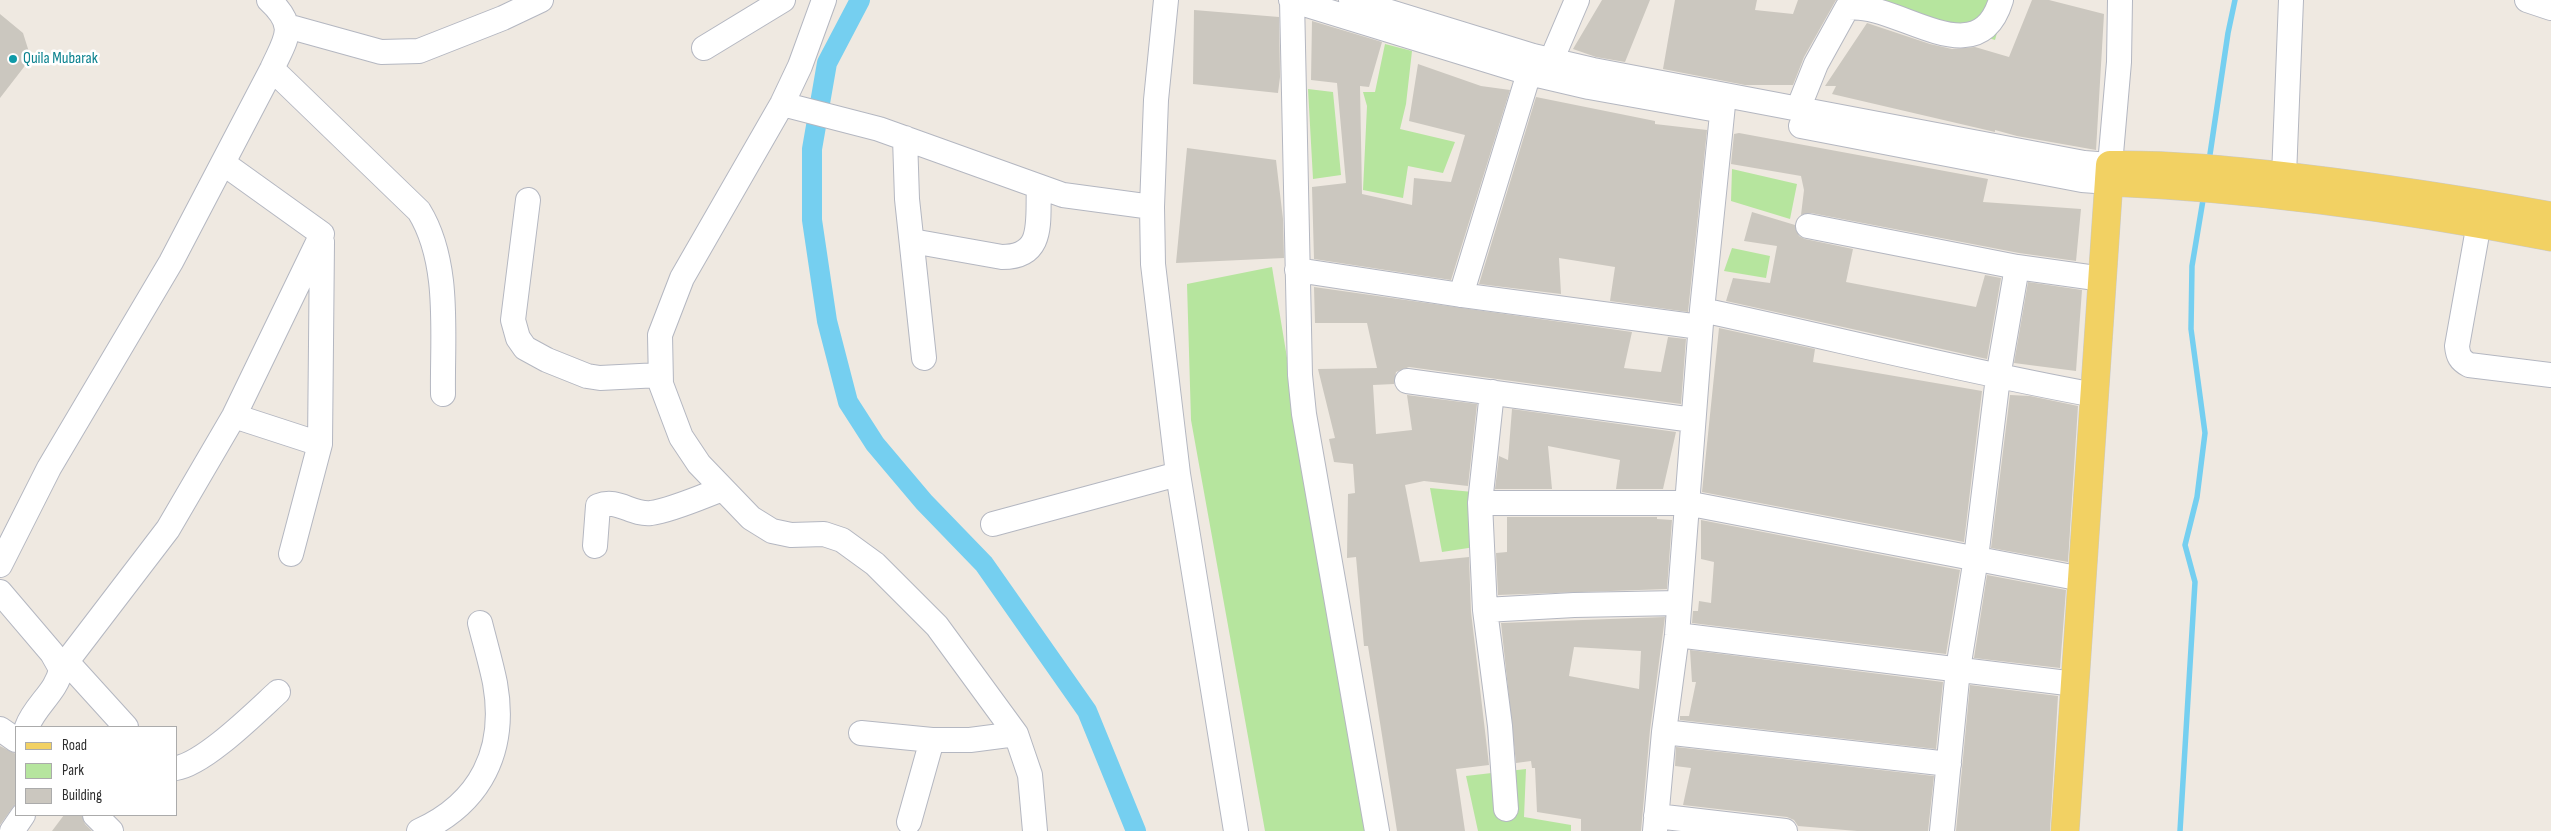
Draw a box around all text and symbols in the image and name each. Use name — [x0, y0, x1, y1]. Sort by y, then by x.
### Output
place label: Quila Mubarak — [23, 49, 98, 69]
marker: Quila Mubarak — [7, 53, 19, 65]
legend — [15, 726, 178, 816]
text: Road — [62, 736, 87, 755]
text: Park — [62, 761, 84, 780]
text: Building — [62, 786, 102, 805]

